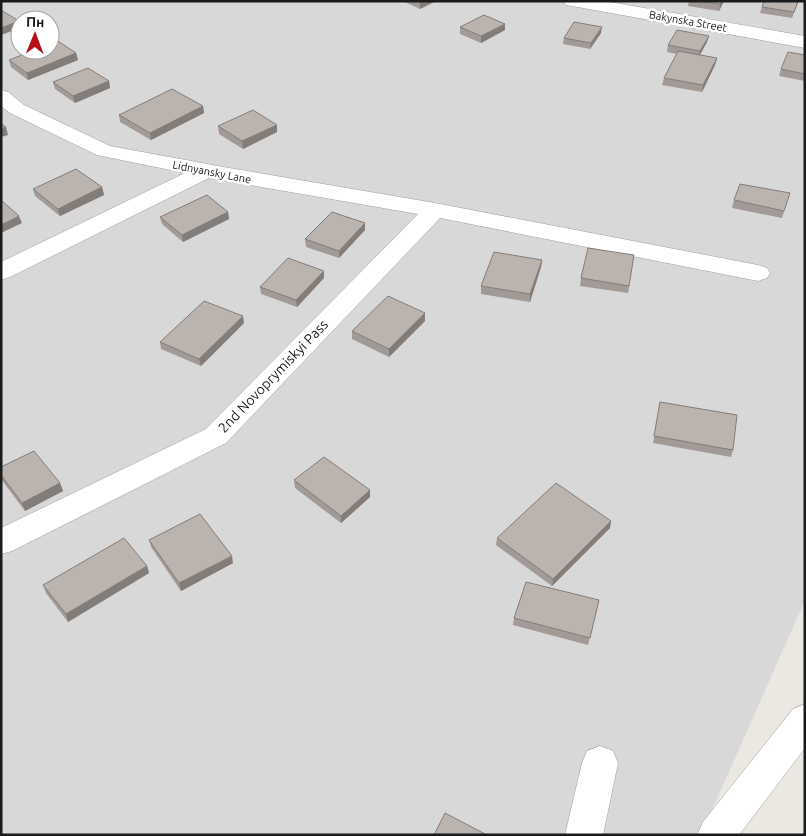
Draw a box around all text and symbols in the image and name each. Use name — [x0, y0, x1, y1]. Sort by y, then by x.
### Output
street label: Bakynska Street — [648, 8, 729, 34]
north arrow — [10, 10, 60, 60]
text: Пн — [26, 14, 45, 30]
street label: Lidnyansky Lane — [172, 158, 252, 186]
street label: 2nd Novoprymiskyi Pass — [215, 316, 331, 436]

